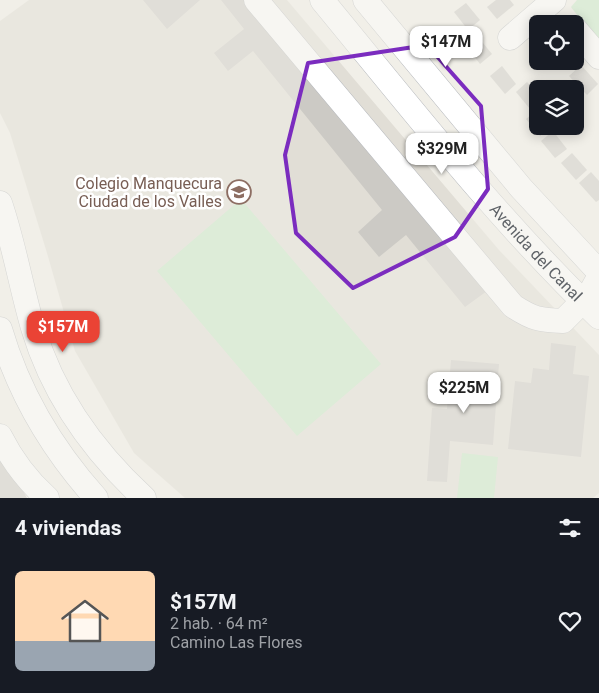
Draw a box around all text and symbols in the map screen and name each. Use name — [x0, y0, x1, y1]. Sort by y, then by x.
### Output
map controls — [529, 15, 584, 135]
button: locate — [529, 15, 584, 70]
pin: $147M — [411, 26, 481, 68]
text: $147M — [421, 32, 471, 51]
button: layers — [529, 80, 584, 135]
pin: $329M — [407, 132, 477, 175]
text: $329M — [417, 139, 467, 158]
place label: Colegio Manquecura Ciudad de los Valles — [75, 174, 222, 211]
school or university icon: Colegio Manquecura Ciudad de los Valles — [226, 179, 252, 205]
street label: Avenida del Canal — [486, 200, 586, 305]
pin: $157M — [28, 310, 98, 353]
text: $157M — [38, 317, 88, 336]
pin: $225M — [429, 372, 499, 414]
text: $225M — [439, 378, 489, 397]
icon: filters — [556, 514, 584, 542]
text: 4 viviendas — [15, 516, 122, 540]
text: $157M — [170, 590, 237, 614]
icon: home — [55, 591, 115, 651]
icon: heart — [556, 607, 584, 635]
text: 2 hab. · 64 m² — [170, 614, 268, 633]
text: Camino Las Flores — [170, 633, 302, 652]

